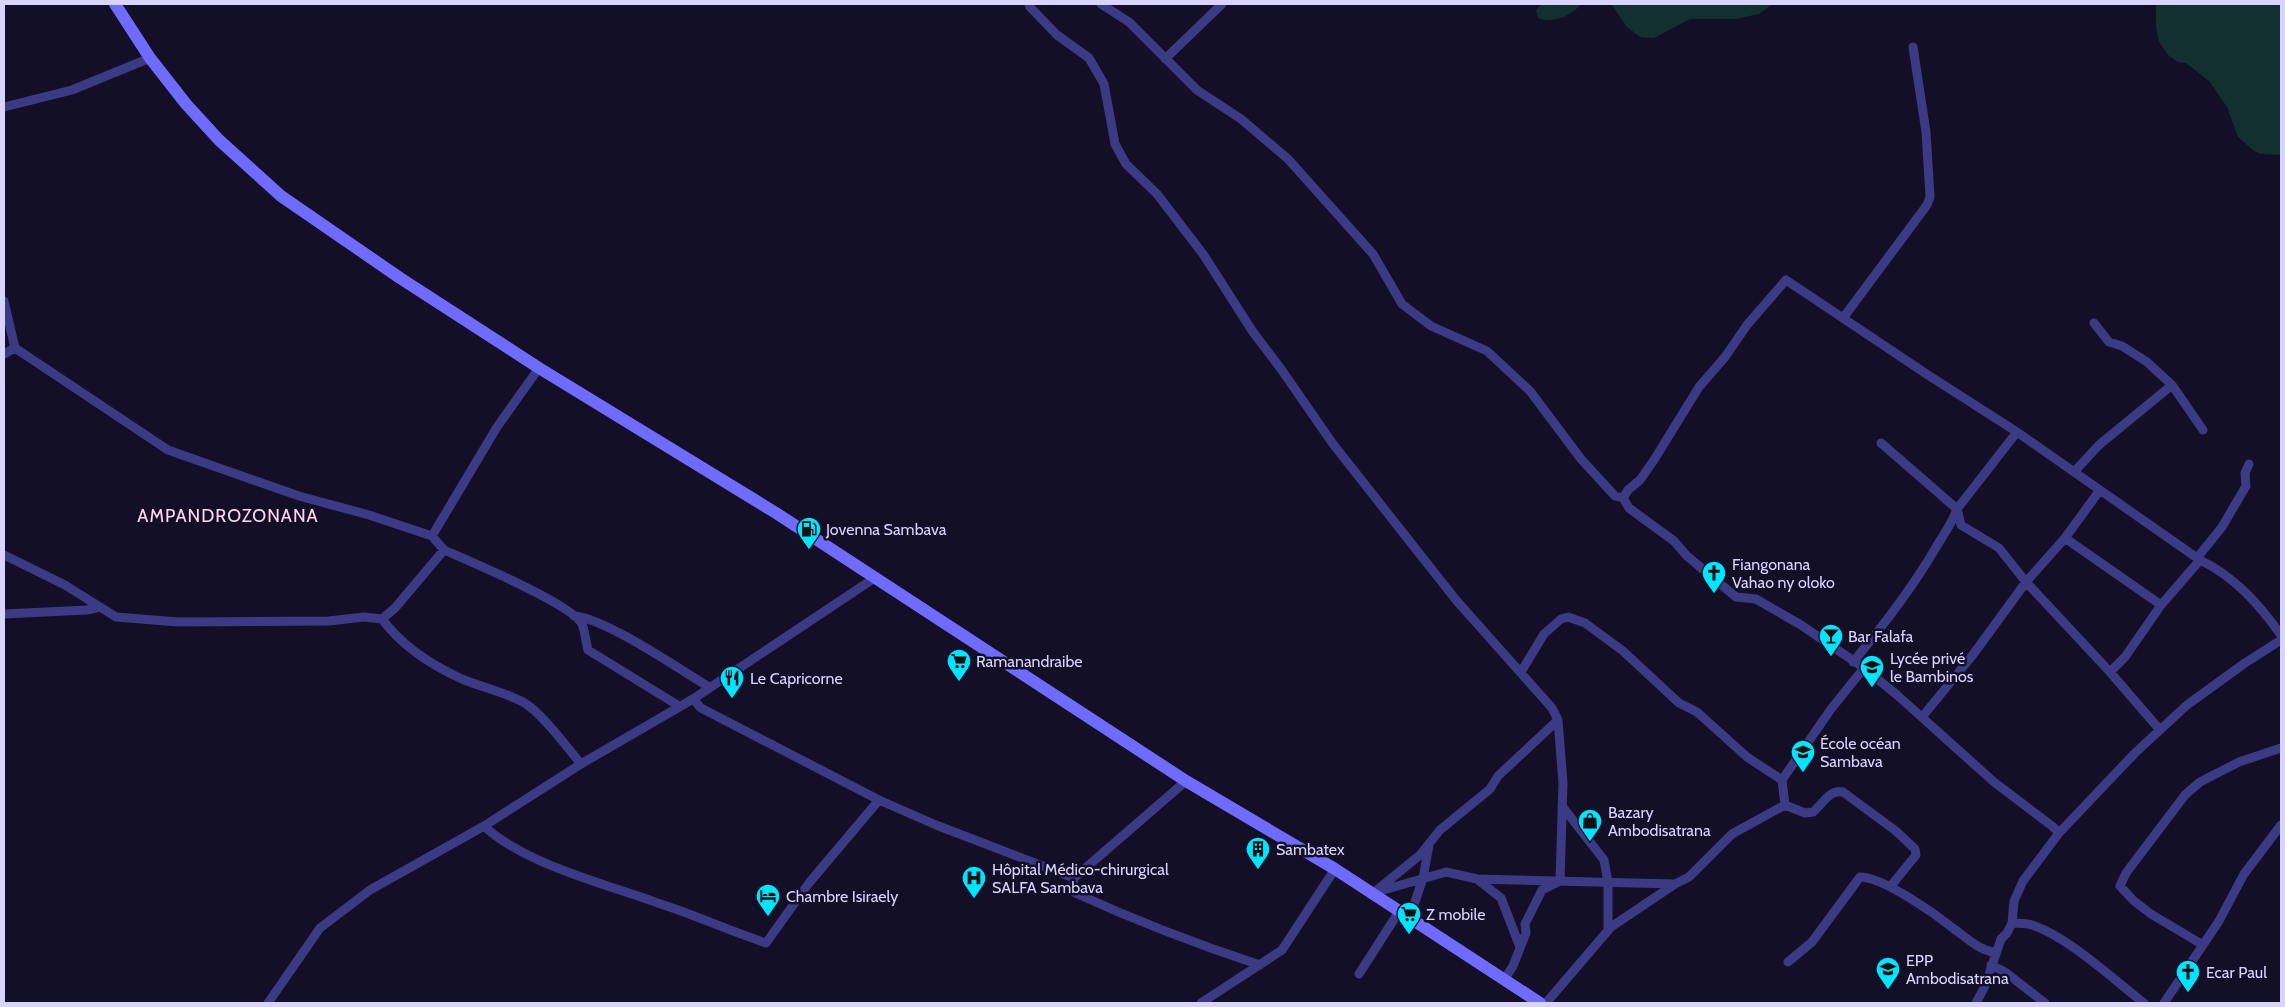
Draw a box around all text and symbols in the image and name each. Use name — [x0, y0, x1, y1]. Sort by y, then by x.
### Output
district label: AMPANDROZONANA — [137, 505, 319, 527]
fuel station icon: Jovenna Sambava — [796, 516, 822, 550]
place label: Jovenna Sambava — [825, 520, 947, 539]
place label: Fiangonana Vahao ny oloko — [1732, 555, 1835, 592]
church icon: Fiangonana Vahao ny oloko — [1701, 560, 1727, 594]
bar icon: Bar Falafa — [1818, 623, 1844, 657]
place label: Bar Falafa — [1848, 627, 1914, 646]
supermarket icon: Ramanandraibe — [946, 648, 972, 682]
place label: Lycée privé le Bambinos — [1890, 649, 1974, 686]
place label: Ramanandraibe — [976, 652, 1083, 671]
school or university icon: Lycée privé le Bambinos — [1859, 654, 1885, 688]
restaurant icon: Le Capricorne — [719, 665, 745, 699]
place label: Le Capricorne — [750, 669, 843, 688]
place label: École océan Sambava — [1820, 734, 1901, 771]
school or university icon: École océan Sambava — [1790, 739, 1816, 773]
place label: Bazary Ambodisatrana — [1608, 803, 1711, 840]
shop icon: Bazary Ambodisatrana — [1577, 808, 1603, 842]
building icon: Sambatex — [1245, 836, 1271, 870]
place label: Sambatex — [1276, 840, 1345, 859]
place label: Hôpital Médico-chirurgical SALFA Sambava — [992, 860, 1169, 897]
hospital icon: Hôpital Médico-chirurgical SALFA Sambava — [961, 865, 987, 899]
hotel icon: Chambre Isiraely — [755, 883, 781, 917]
place label: Chambre Isiraely — [786, 887, 898, 906]
supermarket icon: Z mobile — [1396, 901, 1422, 935]
place label: Z mobile — [1426, 905, 1485, 924]
place label: EPP Ambodisatrana — [1906, 951, 2009, 988]
school or university icon: EPP Ambodisatrana — [1875, 956, 1901, 990]
church icon: Ecar Paul — [2175, 959, 2201, 993]
place label: Ecar Paul — [2206, 963, 2267, 982]

